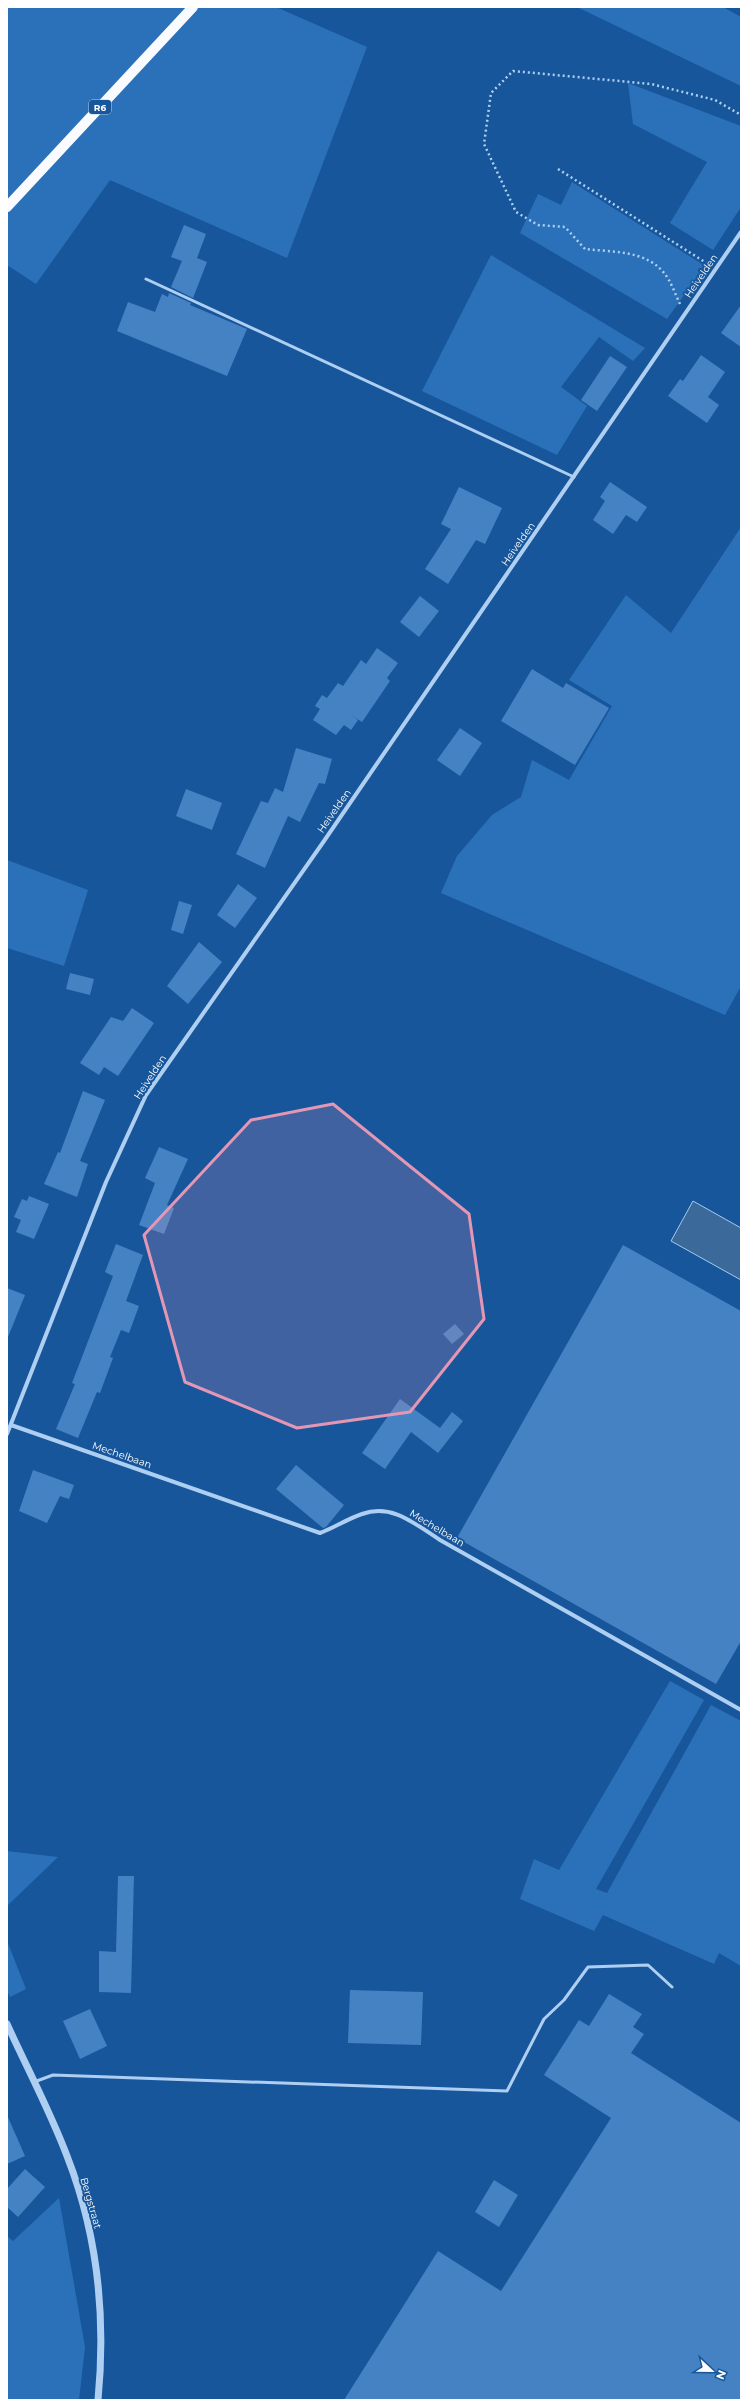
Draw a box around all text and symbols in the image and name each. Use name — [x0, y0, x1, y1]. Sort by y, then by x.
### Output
road number: R6 — [89, 100, 111, 114]
street label: Heivelden — [682, 251, 720, 301]
street label: Heivelden — [498, 520, 538, 568]
street label: Heivelden — [314, 787, 354, 835]
street label: Heivelden — [131, 1052, 169, 1102]
street label: Mechelbaan — [91, 1439, 153, 1471]
street label: Mechelbaan — [407, 1506, 467, 1550]
street label: Bergstraat — [77, 2176, 105, 2230]
north arrow — [692, 2351, 732, 2391]
text: N — [713, 2368, 729, 2381]

